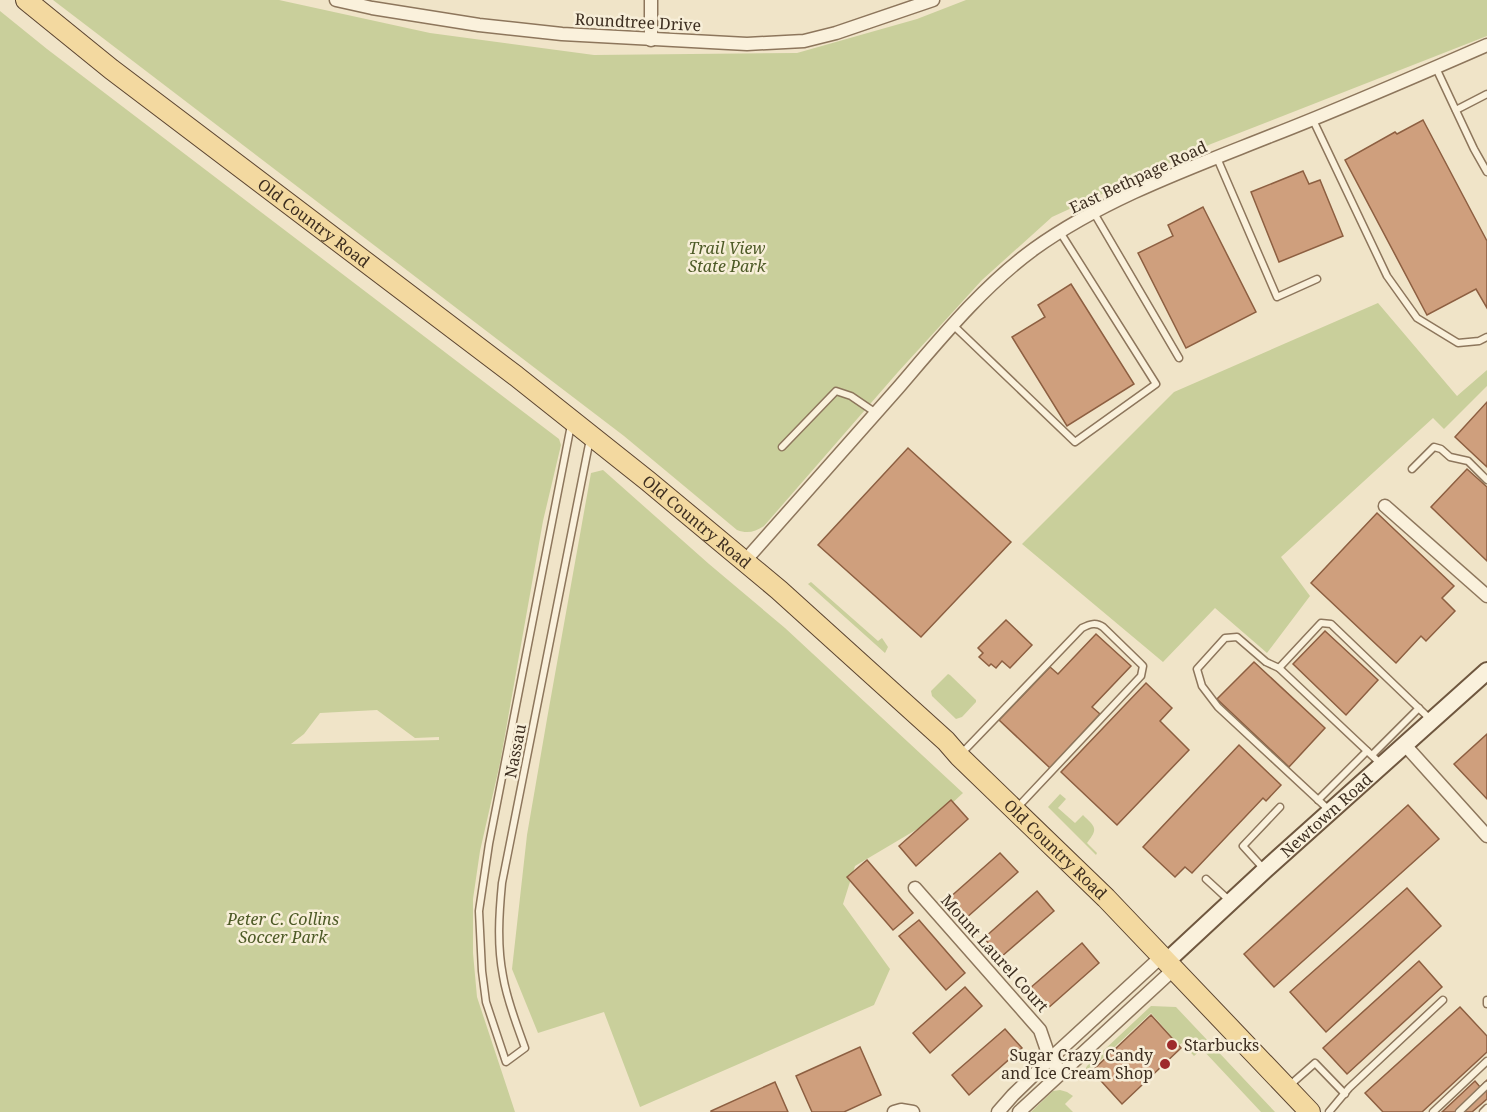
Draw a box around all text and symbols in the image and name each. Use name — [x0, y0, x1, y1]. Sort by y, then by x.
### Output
street label: Roundtree Drive — [574, 8, 702, 36]
street label: East Bethpage Road — [1066, 135, 1211, 219]
street label: Old Country Road — [253, 173, 375, 273]
park label: Trail View State Park — [688, 237, 767, 277]
street label: Old Country Road — [638, 470, 756, 574]
street label: Nassau — [499, 722, 531, 780]
street label: Newtown Road — [1276, 768, 1377, 862]
street label: Old Country Road — [999, 794, 1112, 904]
street label: Mount Laurel Court — [936, 889, 1054, 1017]
park label: Peter C. Collins Soccer Park — [226, 908, 339, 948]
place label: Starbucks — [1184, 1034, 1259, 1056]
marker: Starbucks — [1165, 1038, 1179, 1052]
place label: Sugar Crazy Candy and Ice Cream Shop — [1001, 1044, 1154, 1084]
marker: Sugar Crazy Candy and Ice Cream Shop — [1158, 1057, 1172, 1071]

